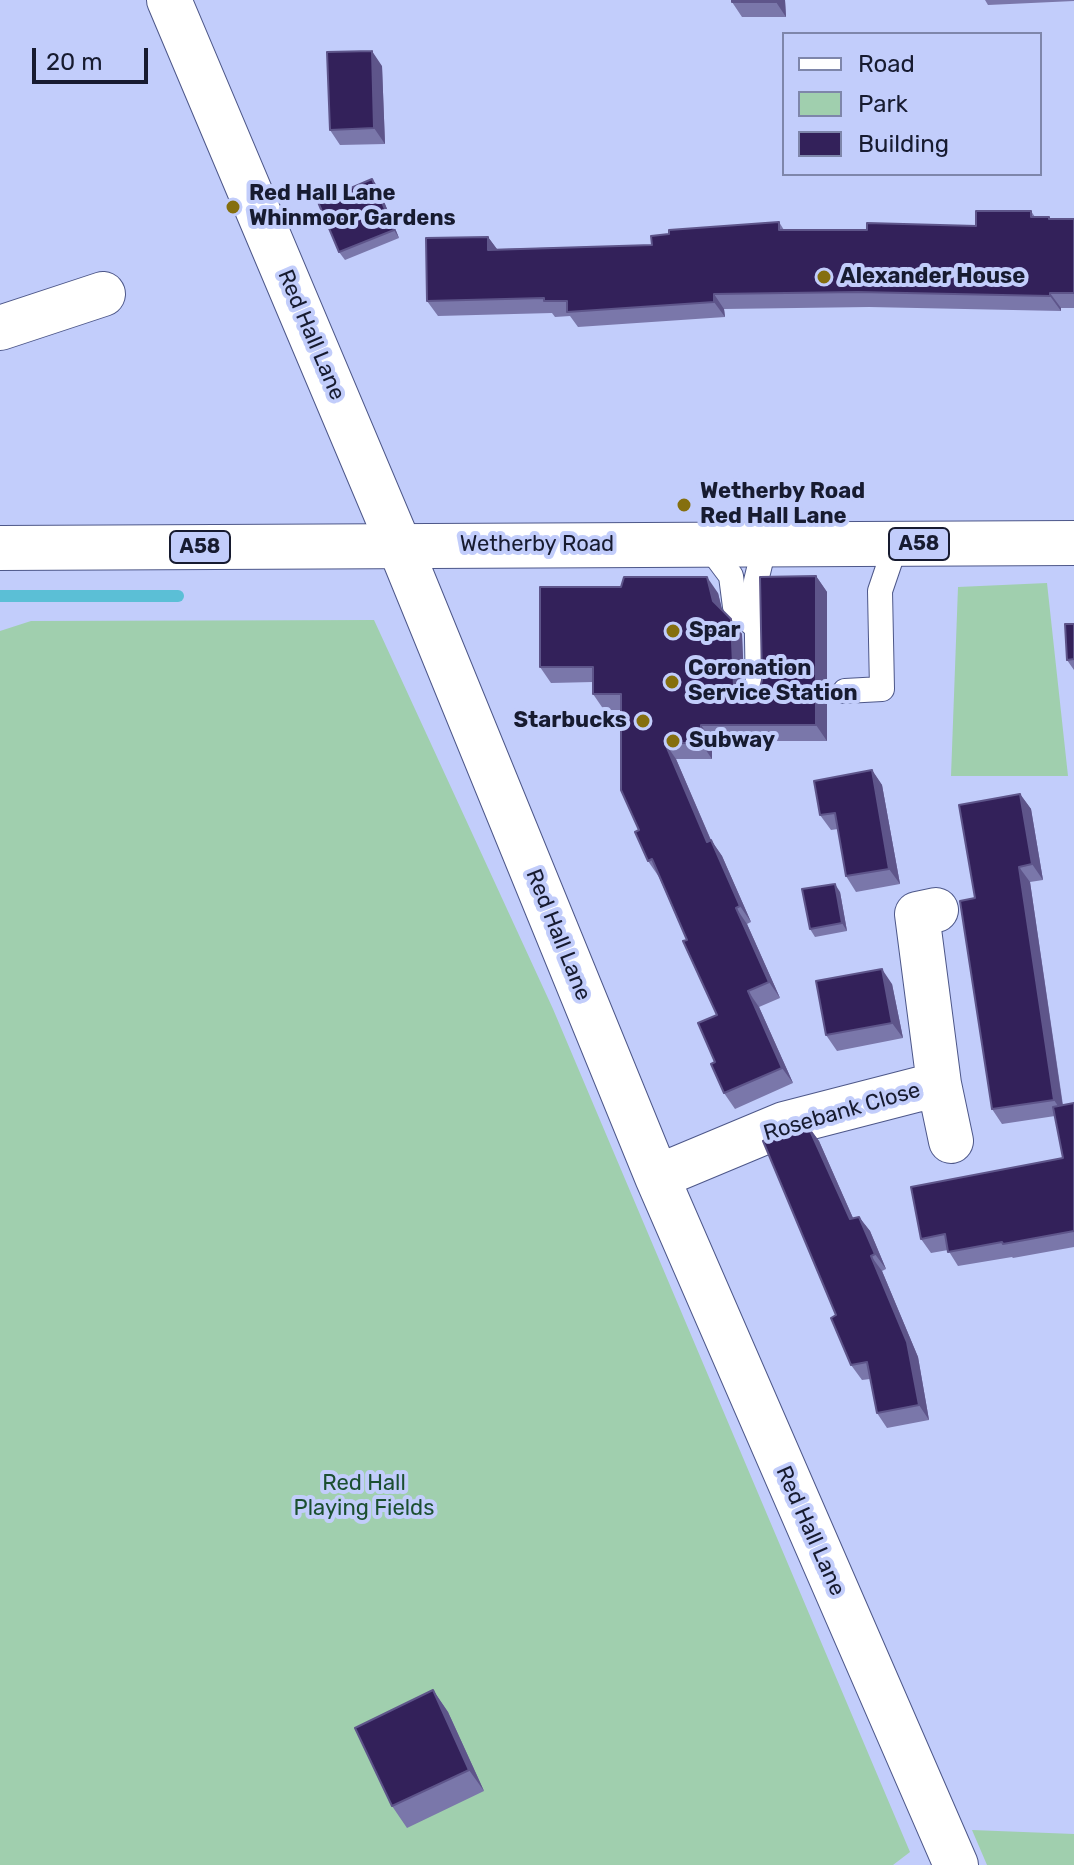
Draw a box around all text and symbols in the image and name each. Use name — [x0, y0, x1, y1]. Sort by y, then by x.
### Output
scale bar — [36, 32, 152, 82]
legend — [782, 32, 1042, 176]
text: 20 m — [46, 48, 103, 76]
text: Road — [858, 50, 915, 78]
text: Park — [858, 90, 908, 118]
text: Building — [858, 130, 949, 158]
place label: Red Hall Lane Whinmoor Gardens — [249, 181, 456, 232]
marker: Red Hall Lane Whinmoor Gardens — [224, 198, 242, 216]
place label: Alexander House — [840, 264, 1025, 290]
street label: Red Hall Lane — [272, 266, 350, 404]
marker: Alexander House — [815, 268, 833, 286]
place label: Wetherby Road Red Hall Lane — [700, 479, 865, 530]
marker: Wetherby Road Red Hall Lane — [675, 496, 693, 514]
road number: A58 — [889, 528, 949, 560]
road number: A58 — [170, 531, 230, 563]
street label: Wetherby Road — [460, 532, 614, 558]
place label: Spar — [689, 618, 740, 644]
marker: Spar — [664, 622, 682, 640]
place label: Coronation Service Station — [688, 656, 858, 708]
marker: Coronation Service Station — [663, 673, 681, 691]
place label: Starbucks — [513, 708, 627, 734]
marker: Starbucks — [634, 712, 652, 730]
place label: Subway — [689, 728, 775, 754]
marker: Subway — [664, 732, 682, 750]
street label: Red Hall Lane — [520, 866, 596, 1004]
street label: Rosebank Close — [761, 1077, 923, 1147]
street label: Red Hall Lane — [770, 1462, 850, 1600]
park label: Red Hall Playing Fields — [294, 1471, 434, 1522]

